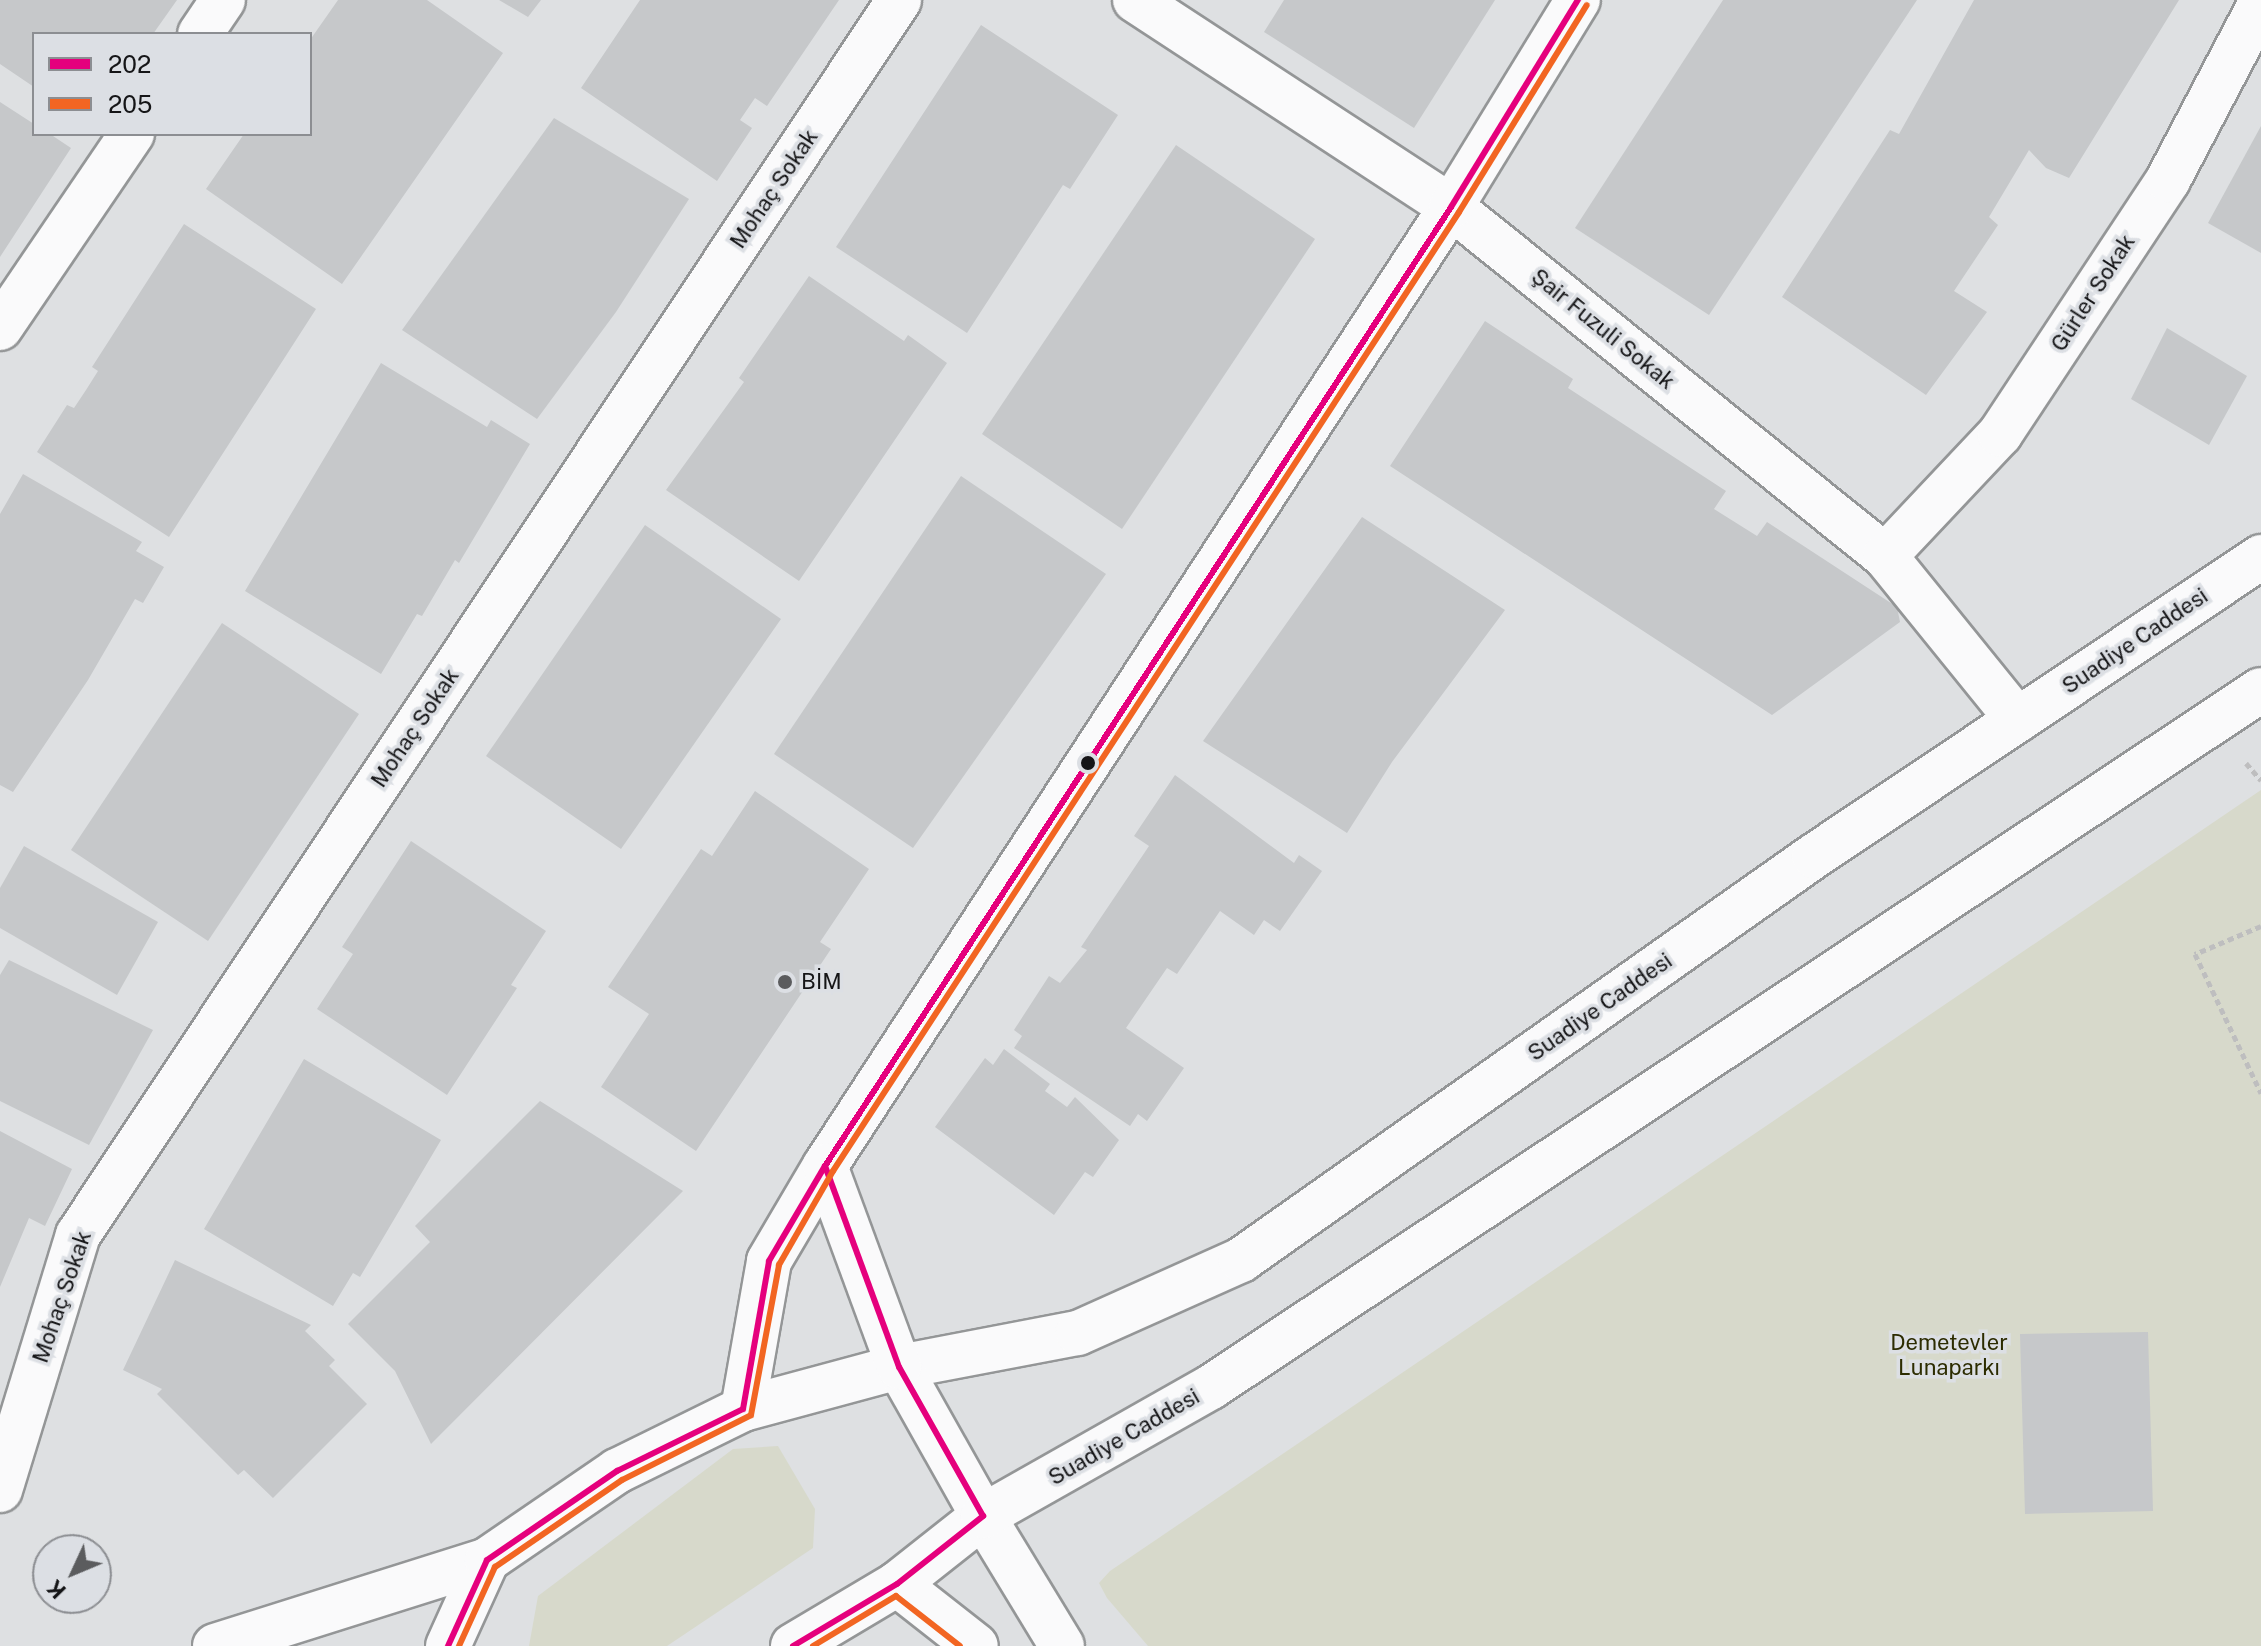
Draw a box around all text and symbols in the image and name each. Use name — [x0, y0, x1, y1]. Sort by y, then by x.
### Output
legend — [32, 32, 312, 136]
text: 202 — [108, 50, 151, 78]
text: 205 — [108, 90, 152, 118]
street label: Mohaç Sokak — [725, 125, 823, 253]
street label: Gürler Sokak — [2045, 230, 2141, 356]
street label: Şair Fuzuli Sokak — [1526, 263, 1680, 395]
street label: Suadiye Caddesi — [2057, 582, 2213, 700]
street label: Mohaç Sokak — [366, 664, 464, 792]
unlabelled marker — [1080, 755, 1096, 771]
street label: Suadiye Caddesi — [1523, 947, 1677, 1067]
place label: BİM — [801, 969, 842, 995]
marker: BİM — [776, 973, 794, 991]
street label: Mohaç Sokak — [27, 1228, 97, 1366]
park label: Demetevler Lunaparkı — [1890, 1329, 2008, 1380]
street label: Suadiye Caddesi — [1044, 1383, 1204, 1491]
north arrow — [32, 1534, 112, 1614]
text: K — [41, 1575, 71, 1604]

